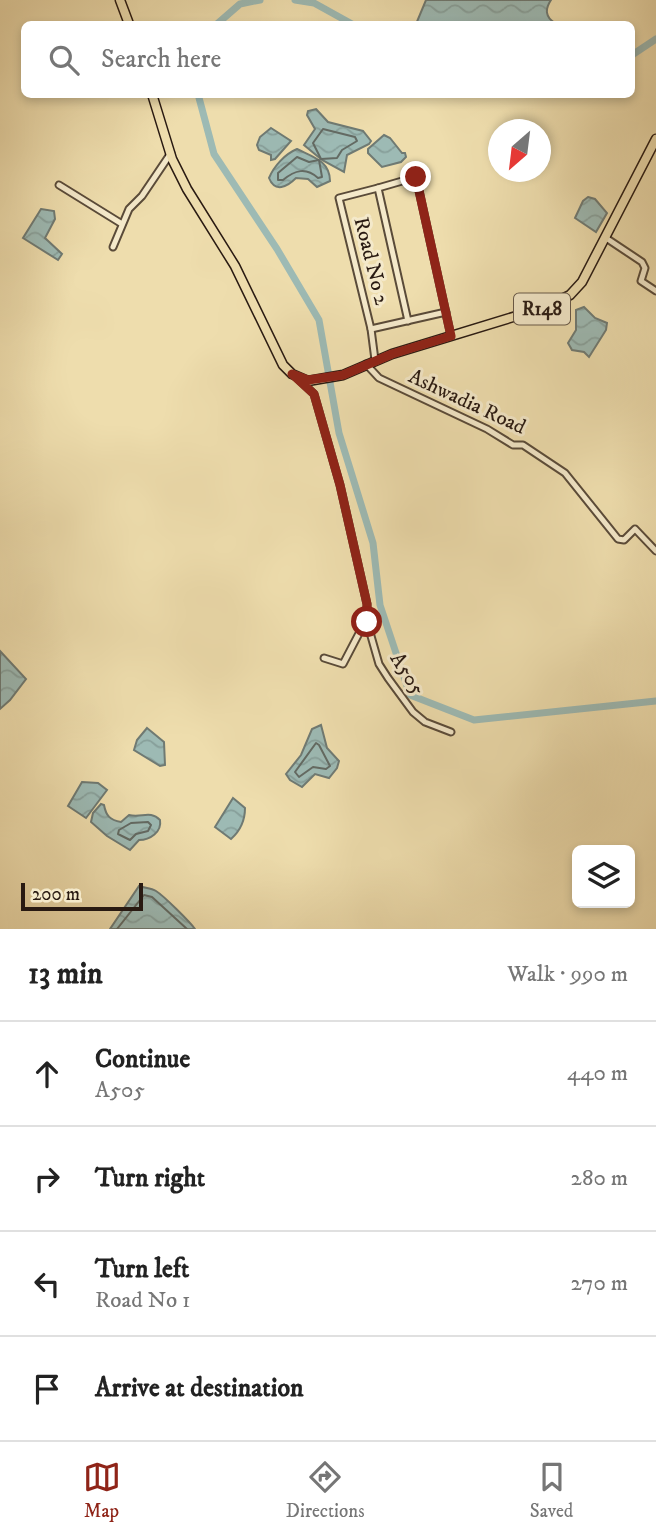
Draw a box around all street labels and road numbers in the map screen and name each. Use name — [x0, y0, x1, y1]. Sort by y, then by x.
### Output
street label: Road No 2 — [348, 214, 395, 308]
road number: R148 — [514, 294, 570, 324]
street label: Ashwadia Road — [404, 364, 530, 441]
street label: A505 — [384, 648, 430, 700]

